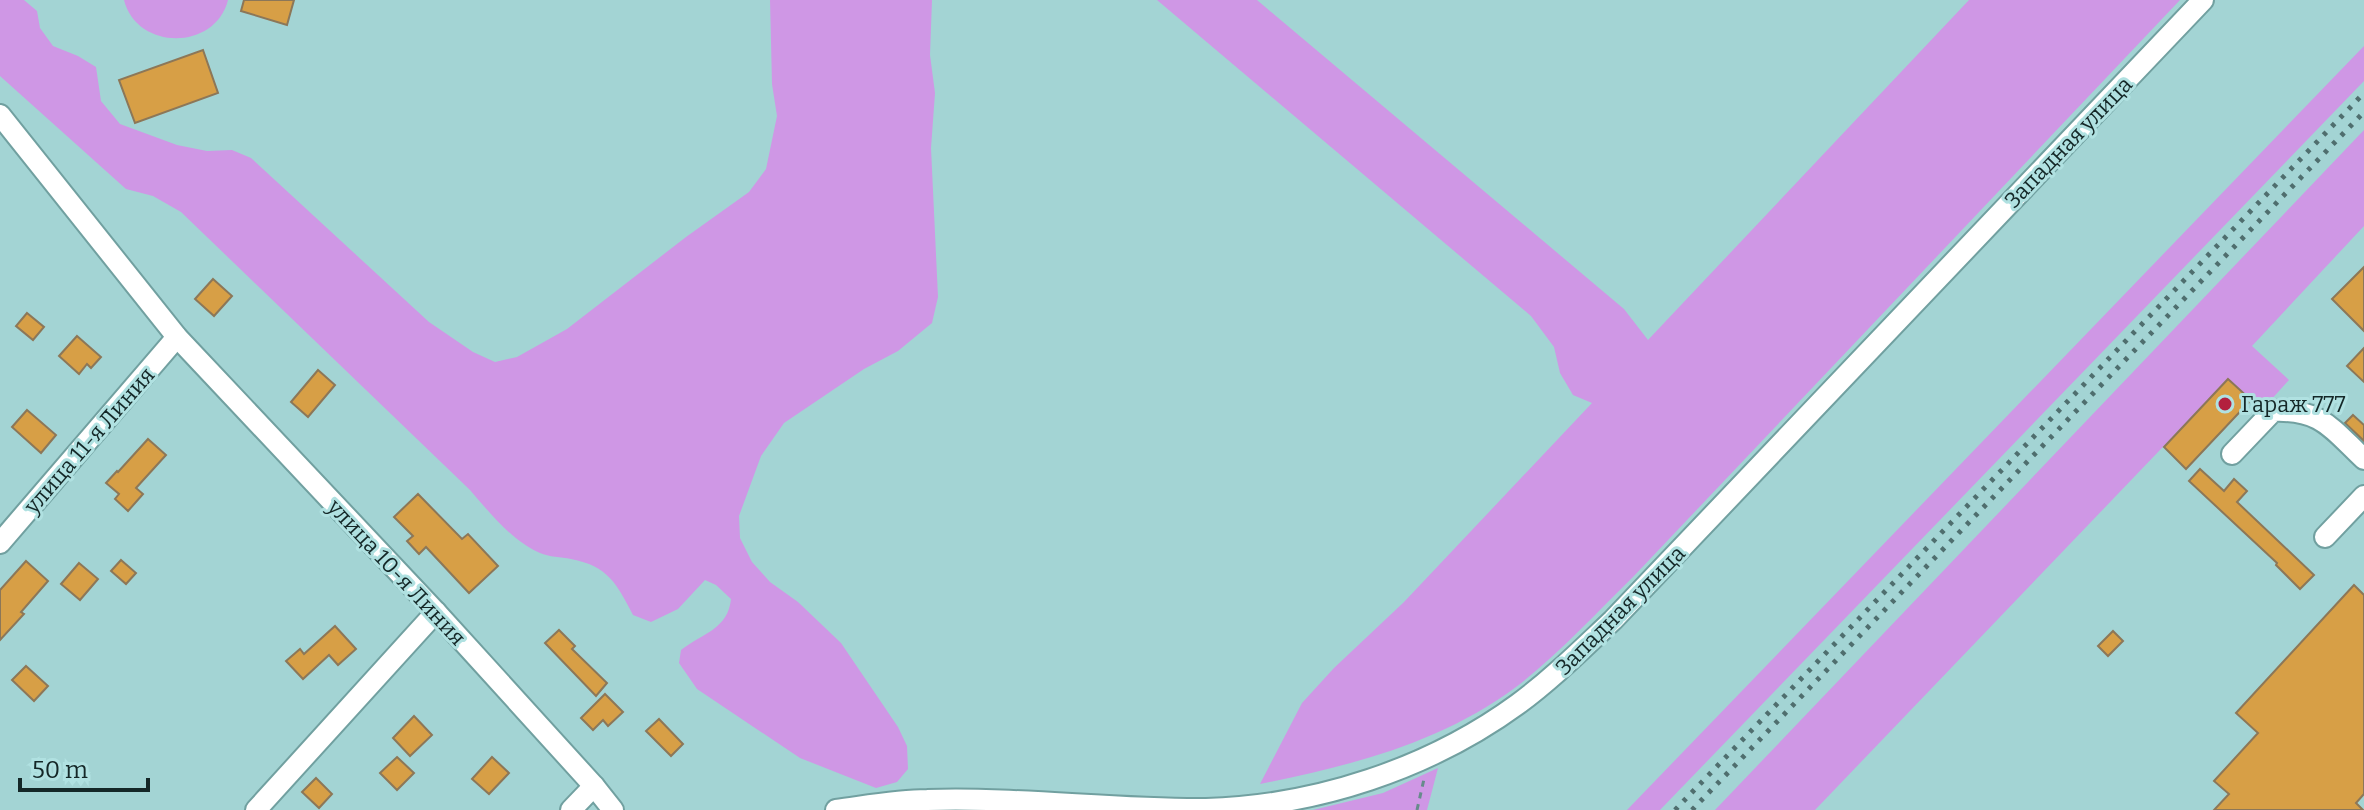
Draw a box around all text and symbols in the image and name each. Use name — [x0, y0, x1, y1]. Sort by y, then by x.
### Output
street label: Западная улица — [1999, 71, 2138, 214]
street label: улица 11-я Линия — [18, 362, 160, 520]
place label: Гараж 777 — [2241, 391, 2346, 418]
marker: Гараж 777 — [2216, 395, 2234, 413]
street label: улица 10-я Линия — [321, 493, 471, 651]
street label: Западная улица — [1550, 540, 1691, 681]
scale bar — [20, 742, 148, 792]
text: 50 m — [32, 756, 88, 784]

